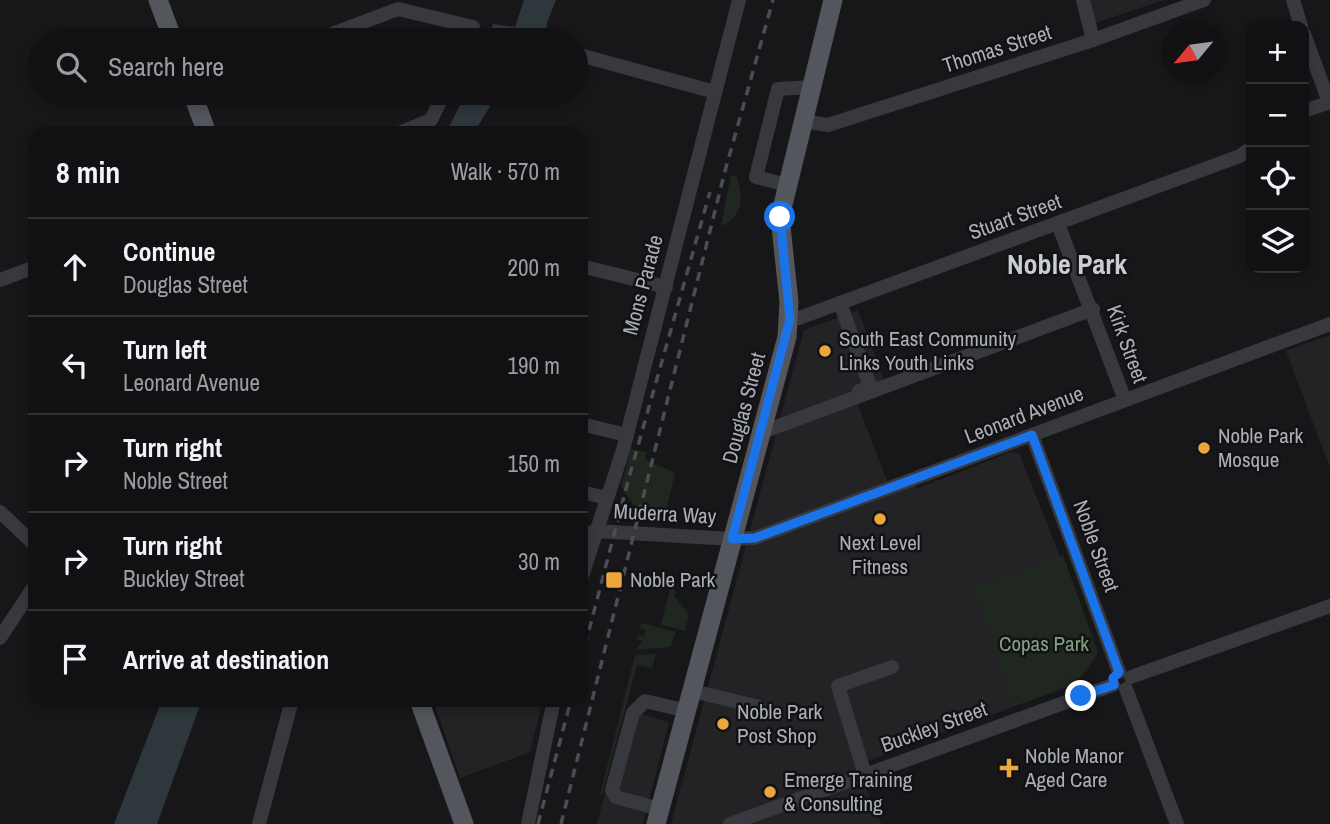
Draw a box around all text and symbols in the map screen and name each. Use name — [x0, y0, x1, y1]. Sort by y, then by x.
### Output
street label: Thomas Street — [939, 17, 1055, 80]
north arrow — [1162, 21, 1225, 84]
map controls — [1246, 21, 1309, 273]
button: + — [1246, 21, 1309, 84]
search box — [28, 28, 588, 105]
icon: search — [52, 48, 90, 86]
text: Search here — [108, 49, 224, 84]
button: − — [1246, 84, 1309, 147]
button: locate — [1246, 147, 1309, 210]
text: 8 min — [56, 152, 120, 192]
text: Walk · 570 m — [451, 156, 560, 187]
street label: Stuart Street — [964, 186, 1065, 247]
route start — [764, 201, 795, 232]
button: layers — [1246, 210, 1309, 273]
street label: Mons Parade — [615, 232, 670, 338]
text: Continue — [123, 234, 215, 269]
district label: Noble Park — [1007, 245, 1127, 283]
icon: ahead — [56, 248, 94, 286]
text: 200 m — [508, 252, 560, 283]
text: Douglas Street — [123, 269, 248, 300]
street label: Kirk Street — [1100, 301, 1155, 387]
place label: South East Community Links Youth Links — [839, 324, 1016, 377]
text: Turn left — [123, 332, 207, 367]
marker: South East Community Links Youth Links — [817, 343, 833, 359]
icon: left — [56, 346, 94, 384]
street label: Douglas Street — [715, 349, 772, 467]
text: 190 m — [508, 350, 560, 381]
text: Leonard Avenue — [123, 367, 260, 398]
street label: Leonard Avenue — [960, 379, 1087, 450]
place label: Noble Park Mosque — [1218, 421, 1304, 474]
text: Turn right — [123, 430, 222, 465]
marker: Noble Park Mosque — [1196, 440, 1212, 456]
icon: right — [56, 444, 94, 482]
text: 150 m — [508, 448, 560, 479]
text: Noble Street — [123, 465, 228, 496]
street label: Muderra Way — [613, 496, 717, 531]
street label: Noble Street — [1066, 496, 1127, 596]
marker: Next Level Fitness — [872, 511, 888, 527]
text: Turn right — [123, 528, 222, 563]
place label: Next Level Fitness — [839, 528, 921, 581]
icon: right — [56, 542, 94, 580]
text: 30 m — [518, 546, 560, 577]
text: Buckley Street — [123, 563, 245, 594]
place label: Noble Park — [630, 565, 716, 594]
marker: Noble Park — [604, 570, 624, 590]
park label: Copas Park — [999, 629, 1089, 658]
icon: arrive — [56, 640, 94, 678]
text: Arrive at destination — [123, 642, 329, 677]
route end — [1065, 680, 1096, 711]
street label: Buckley Street — [877, 694, 991, 759]
place label: Noble Park Post Shop — [737, 697, 823, 750]
marker: Noble Park Post Shop — [715, 716, 731, 732]
place label: Noble Manor Aged Care — [1024, 741, 1124, 794]
marker: Noble Manor Aged Care — [999, 758, 1019, 778]
place label: Emerge Training & Consulting — [784, 765, 913, 818]
marker: Emerge Training & Consulting — [762, 784, 778, 800]

